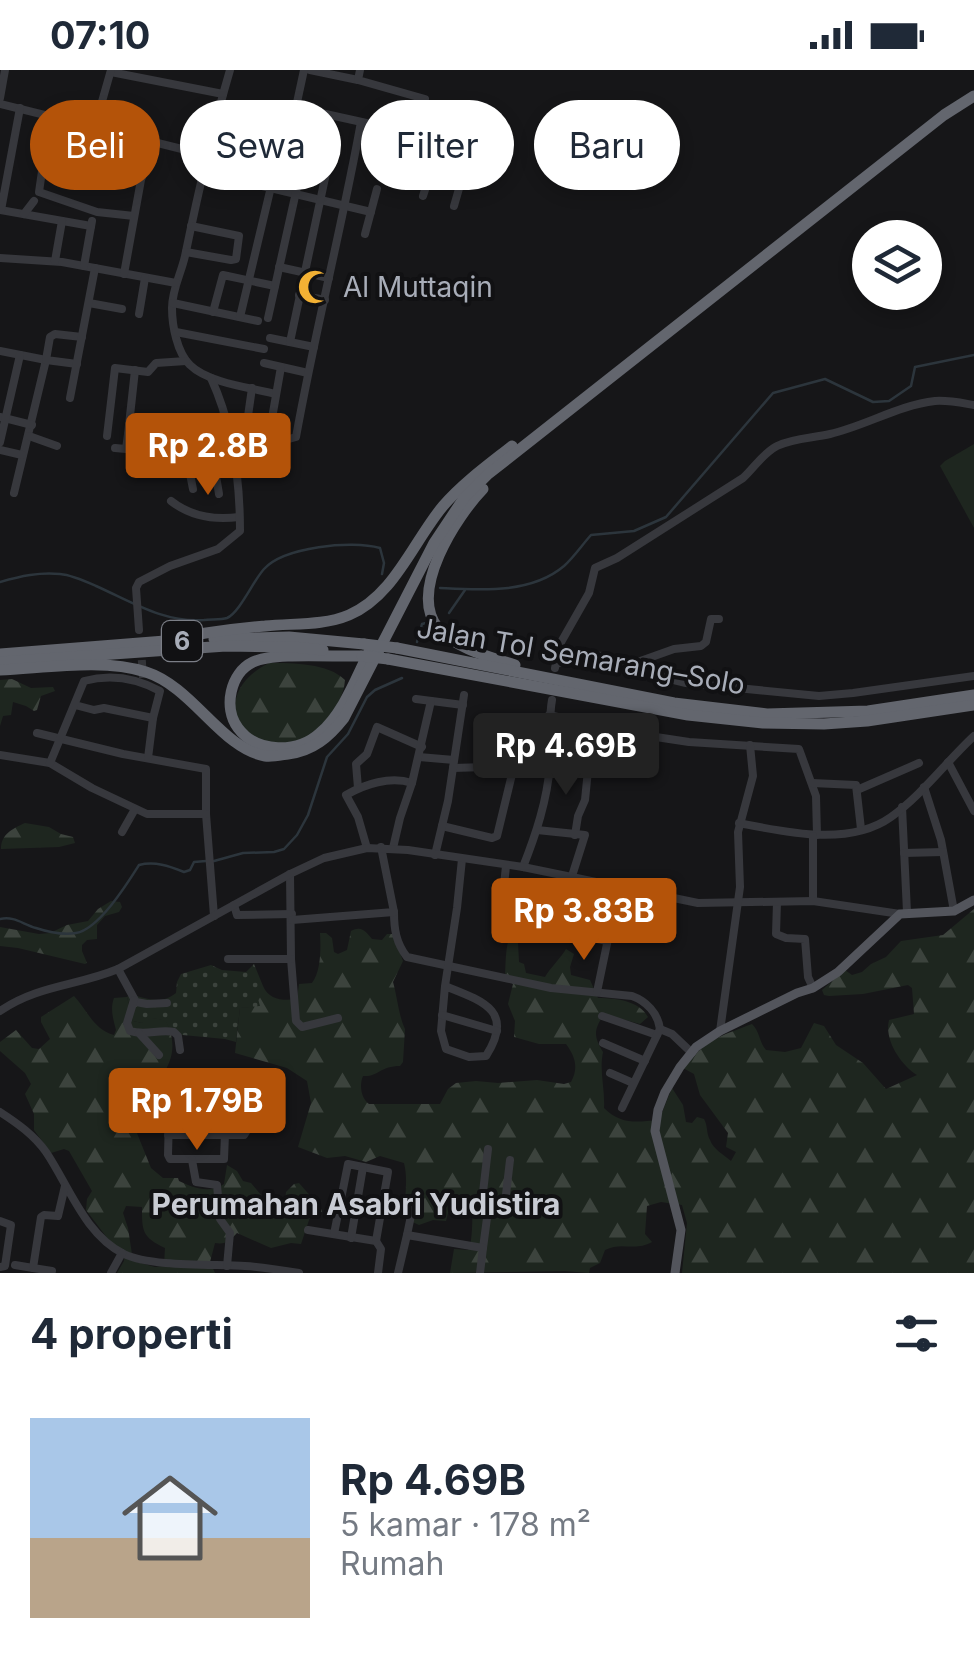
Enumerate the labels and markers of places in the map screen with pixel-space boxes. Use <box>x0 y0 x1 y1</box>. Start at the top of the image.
mosque icon: Al Muttaqin <box>296 268 334 306</box>
place label: Al Muttaqin <box>343 270 493 304</box>
pin: Rp 2.8B <box>116 413 300 498</box>
pin: Rp 4.69B <box>463 713 669 798</box>
pin: Rp 3.83B <box>481 878 687 963</box>
pin: Rp 1.79B <box>94 1068 300 1153</box>

